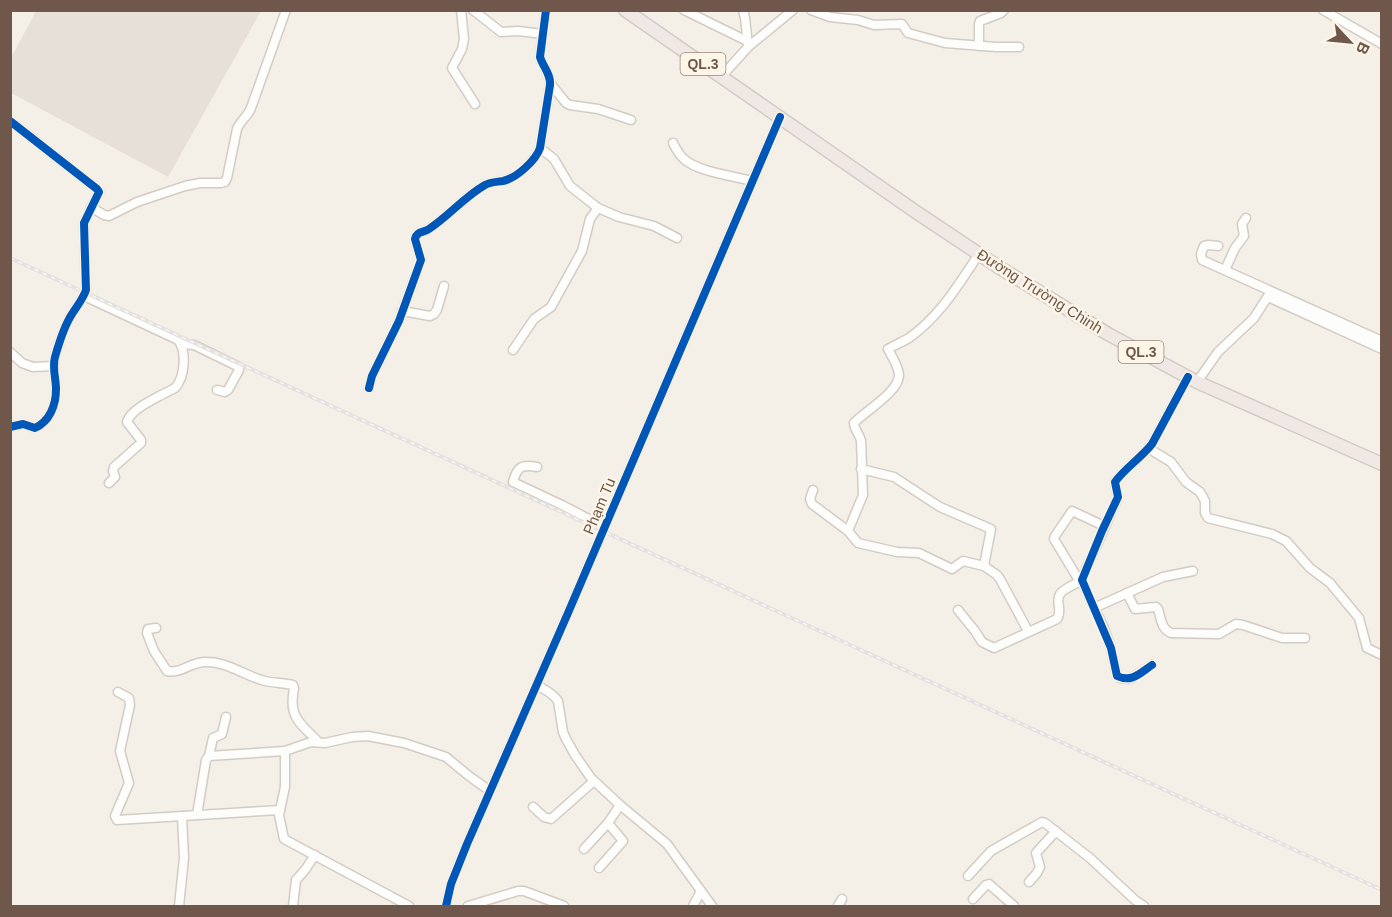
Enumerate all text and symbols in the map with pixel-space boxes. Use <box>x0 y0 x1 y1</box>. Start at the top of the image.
north arrow <box>1320 12 1380 72</box>
text: B <box>1353 39 1373 57</box>
road number: QL.3 <box>680 53 726 75</box>
street label: Đường Trường Chinh <box>974 245 1106 337</box>
road number: QL.3 <box>1118 341 1164 363</box>
street label: Phạm Tu <box>579 475 619 537</box>

